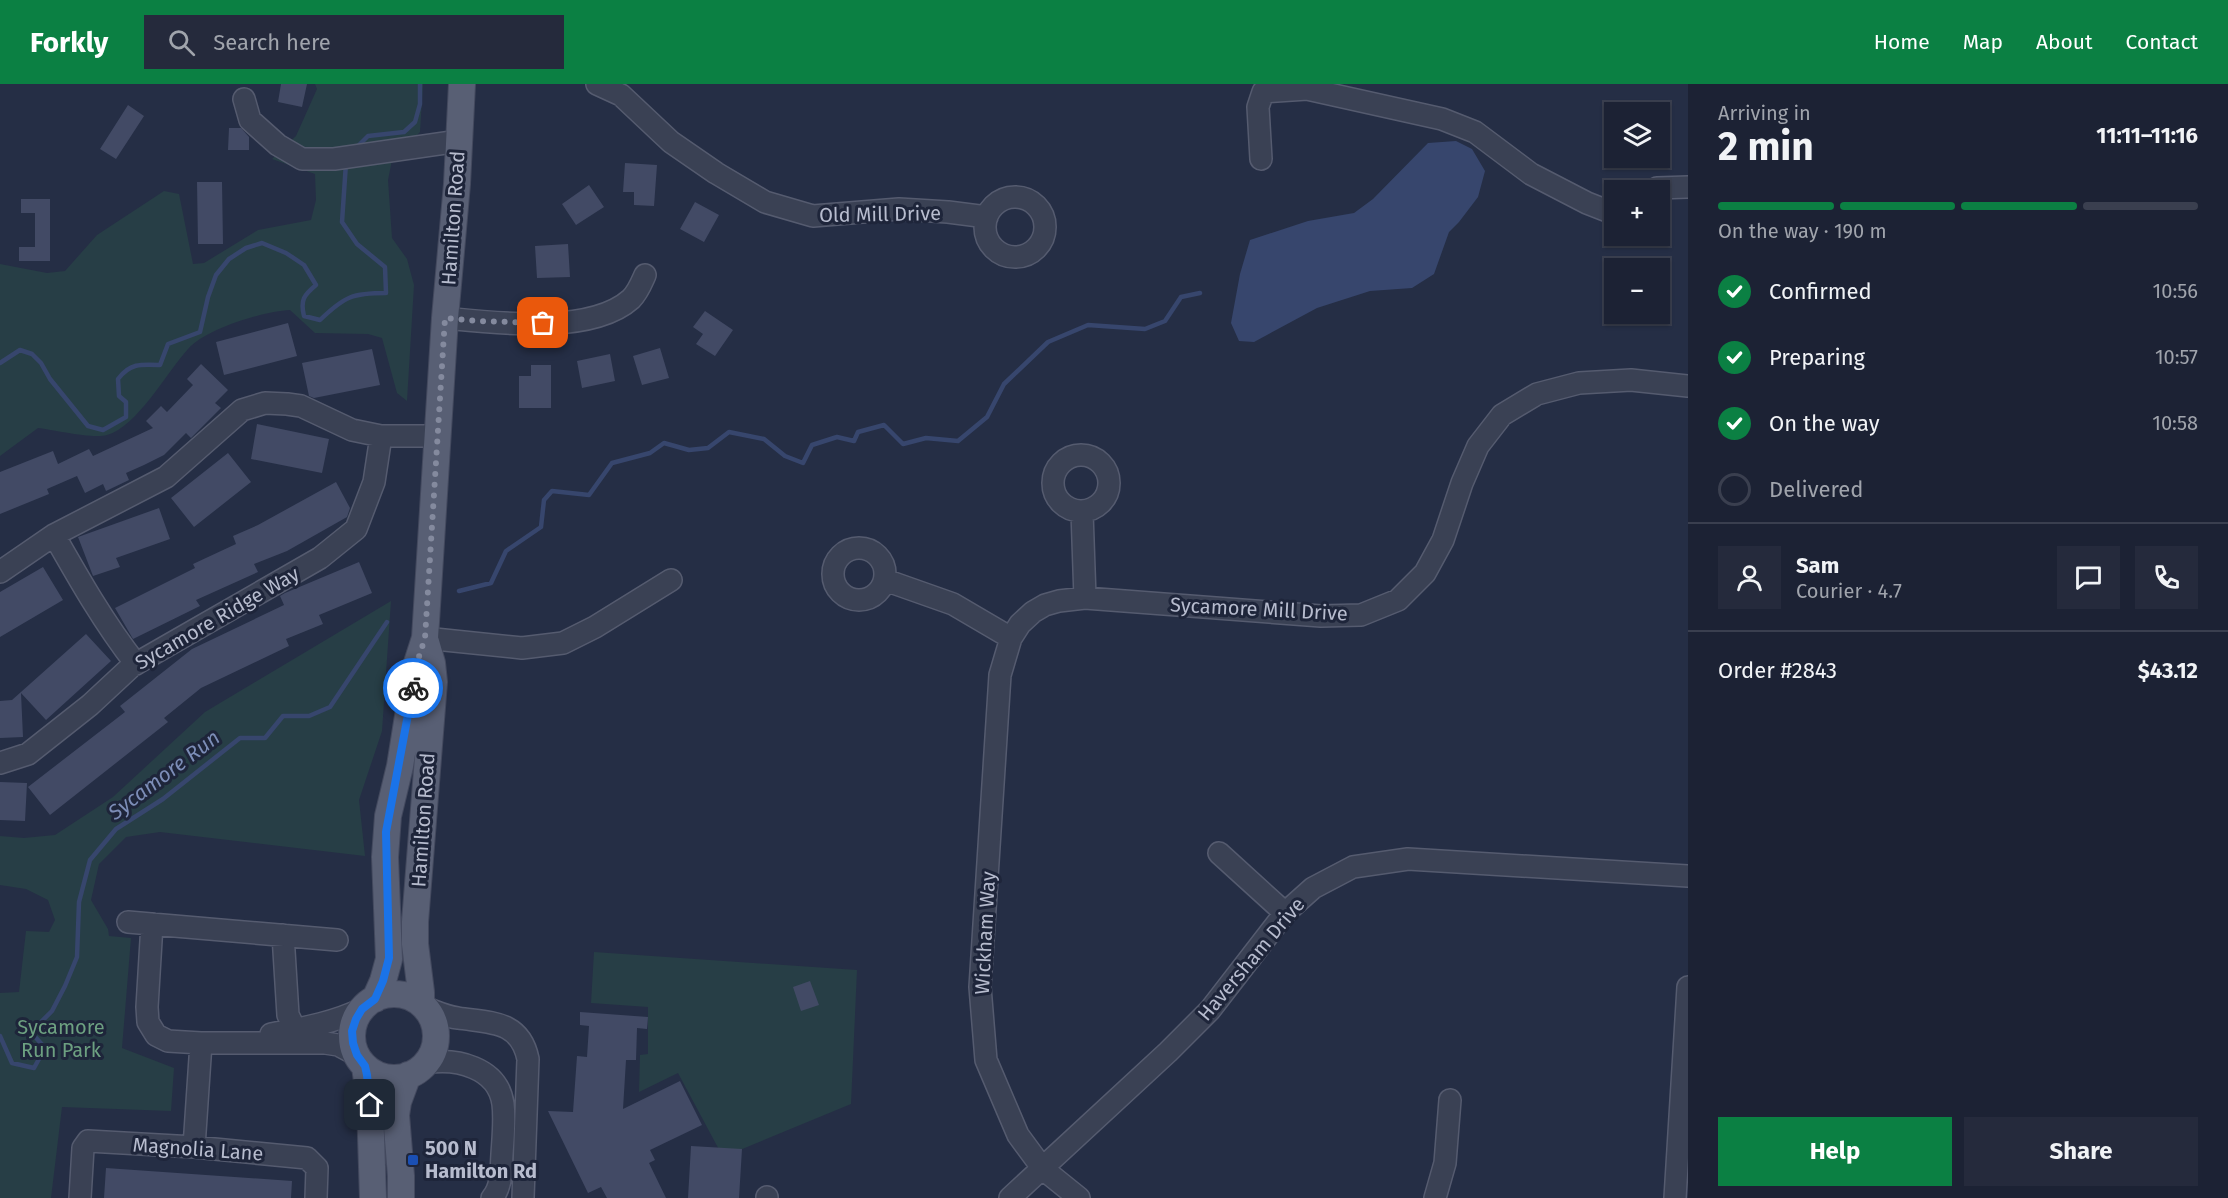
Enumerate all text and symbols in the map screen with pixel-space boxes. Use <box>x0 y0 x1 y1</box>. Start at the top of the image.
search box <box>144 15 564 69</box>
text: Forkly <box>30 26 108 59</box>
icon: search <box>165 26 198 59</box>
text: Search here <box>213 29 331 56</box>
text: Home <box>1874 29 1930 55</box>
text: Map <box>1963 29 2003 55</box>
text: About <box>2036 29 2093 55</box>
text: Contact <box>2126 29 2198 55</box>
text: Arriving in <box>1718 101 1811 125</box>
map controls <box>1604 102 1670 324</box>
button: layers <box>1604 102 1670 168</box>
text: 11:11–11:16 <box>2096 122 2198 149</box>
text: 2 min <box>1718 124 1814 170</box>
street label: Hamilton Road <box>436 150 470 286</box>
button: + <box>1604 180 1670 246</box>
street label: Old Mill Drive <box>819 201 941 227</box>
text: On the way · 190 m <box>1718 219 1887 243</box>
button: − <box>1604 258 1670 324</box>
icon: check <box>1718 275 1751 308</box>
text: Confirmed <box>1769 278 1872 305</box>
text: 10:56 <box>2153 279 2198 303</box>
pin <box>517 297 568 348</box>
icon: bag <box>526 306 559 339</box>
icon: check <box>1718 341 1751 374</box>
text: Preparing <box>1769 344 1865 371</box>
text: 10:57 <box>2155 345 2198 369</box>
icon: check <box>1718 407 1751 440</box>
text: On the way <box>1769 410 1880 437</box>
text: 10:58 <box>2152 411 2198 435</box>
text: Delivered <box>1769 476 1864 503</box>
button: person <box>1718 546 1781 609</box>
button: chat <box>2057 546 2120 609</box>
button: phone <box>2135 546 2198 609</box>
text: Sam <box>1796 552 1839 579</box>
street label: Sycamore Ridge Way <box>131 561 303 675</box>
text: Courier · 4.7 <box>1796 579 1902 603</box>
street label: Sycamore Mill Drive <box>1170 592 1348 626</box>
text: Order #2843 <box>1718 657 1837 684</box>
text: $43.12 <box>2138 657 2198 684</box>
courier <box>383 658 443 718</box>
icon: bike <box>397 672 430 705</box>
water label: Sycamore Run <box>102 725 225 826</box>
street label: Hamilton Road <box>406 752 440 888</box>
street label: Wickham Way <box>970 871 1000 995</box>
street label: Haversham Drive <box>1192 892 1310 1026</box>
park label: Sycamore Run Park <box>17 1015 105 1062</box>
pin <box>344 1079 395 1130</box>
icon: home <box>353 1088 386 1121</box>
button: Help <box>1718 1117 1952 1186</box>
button: Share <box>1964 1117 2198 1186</box>
street label: Magnolia Lane <box>132 1132 264 1166</box>
place label: 500 N Hamilton Rd <box>425 1136 537 1183</box>
marker: 500 N Hamilton Rd <box>406 1153 420 1167</box>

